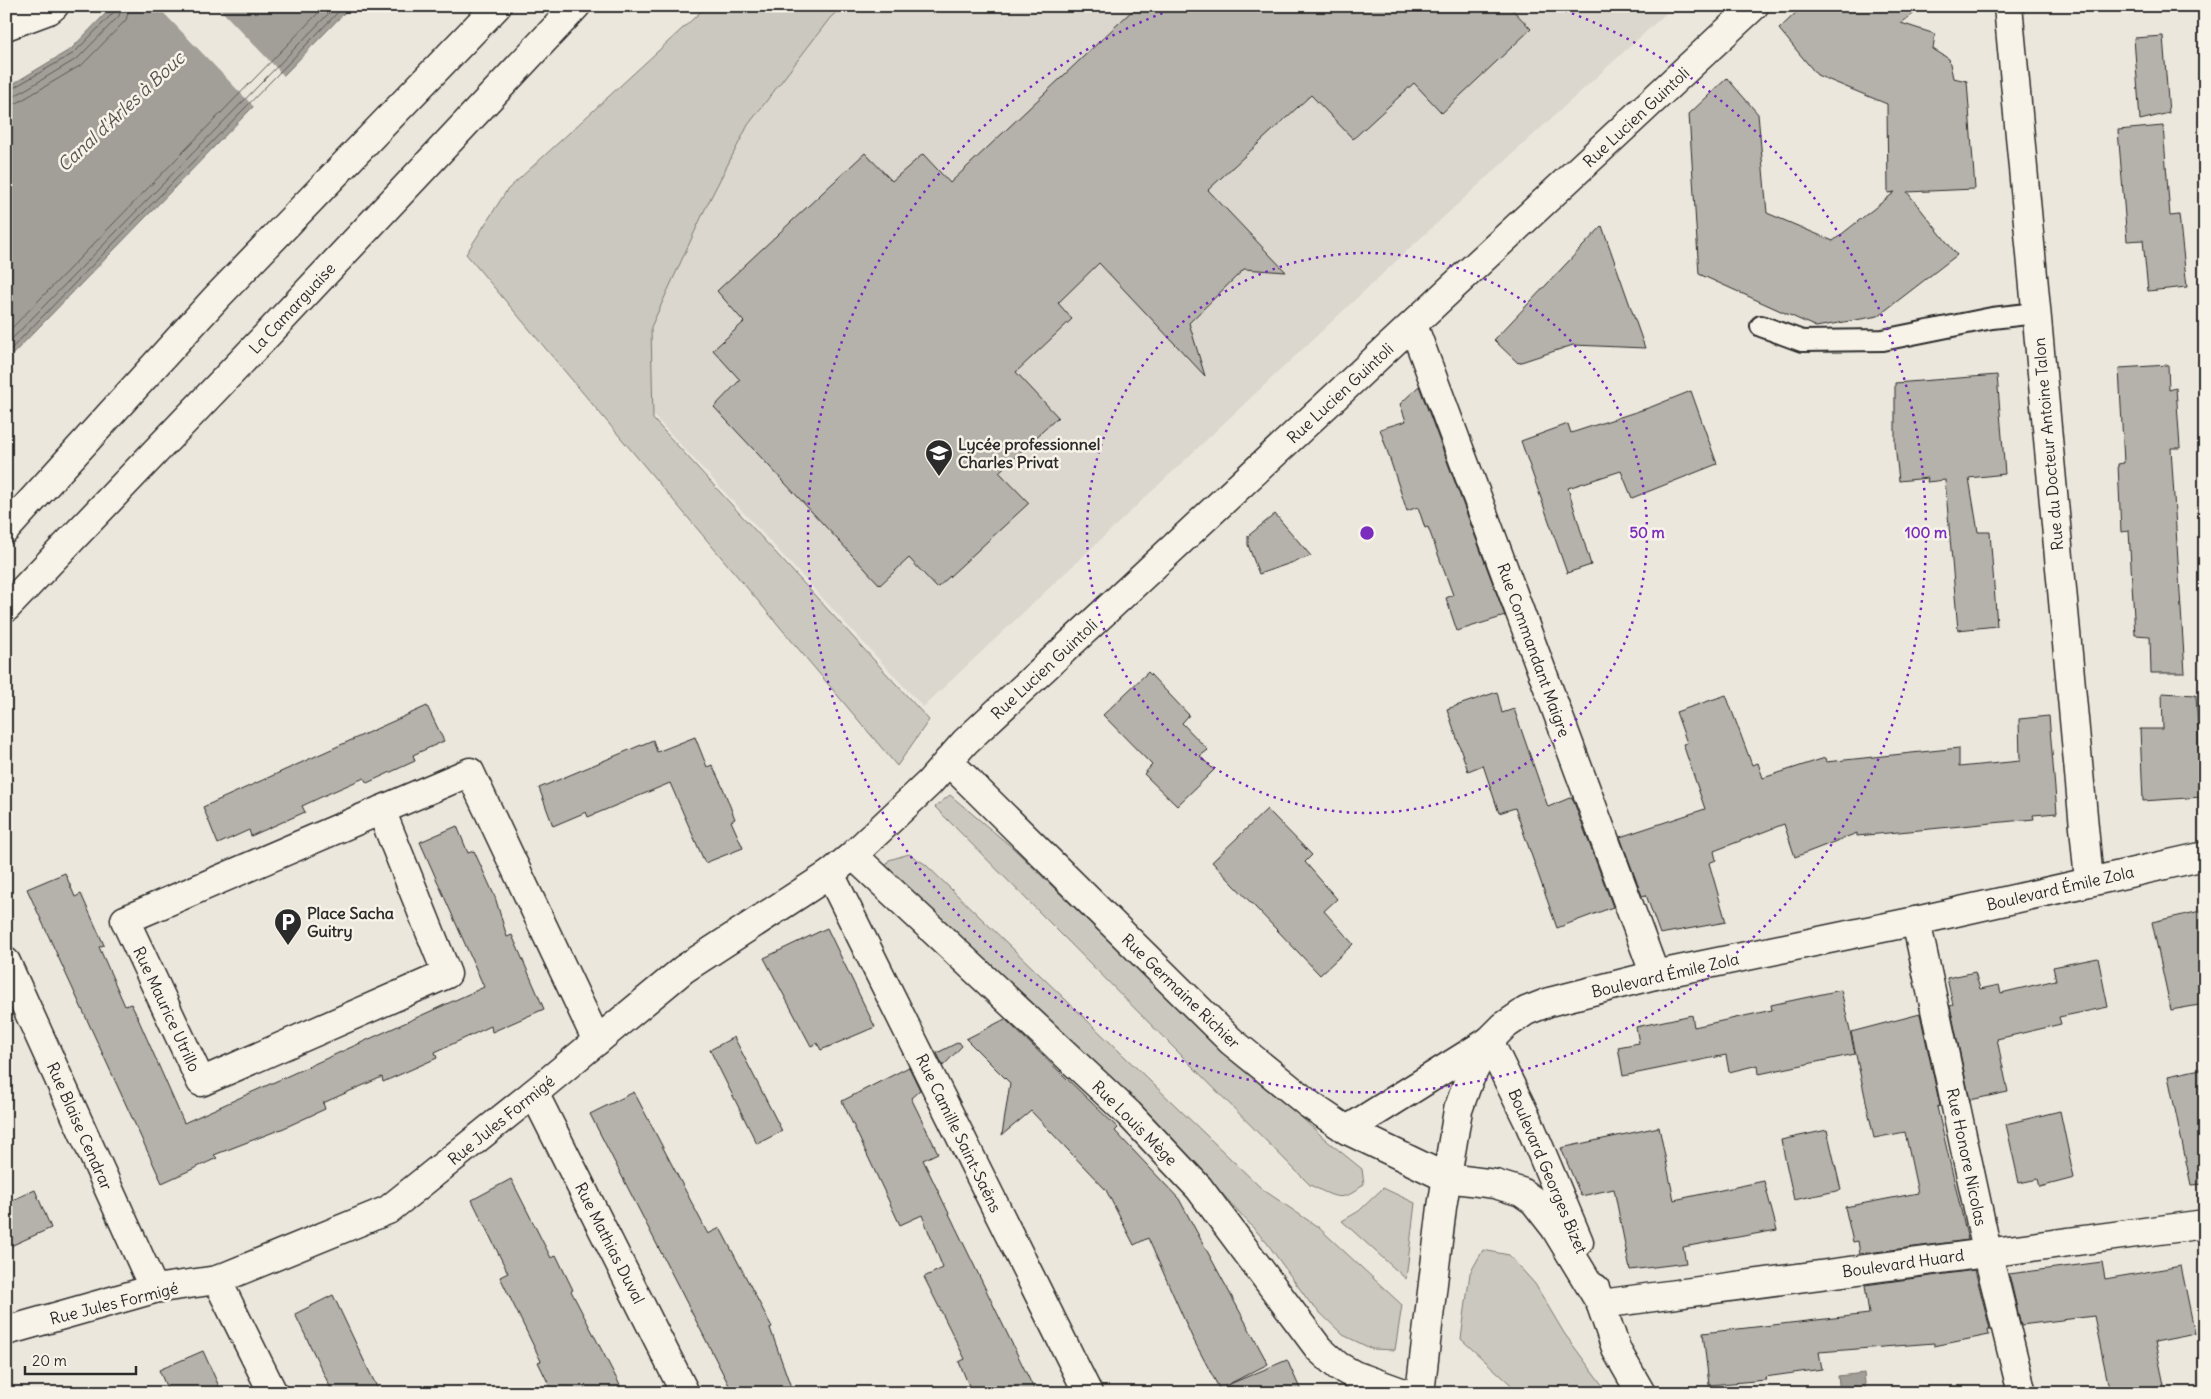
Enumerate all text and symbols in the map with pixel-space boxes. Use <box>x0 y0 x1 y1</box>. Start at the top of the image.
water label: Canal d'Arles à Bouc <box>52 46 190 176</box>
street label: Rue Lucien Guintoli <box>1579 63 1693 171</box>
street label: La Camarguaise <box>245 258 339 358</box>
street label: Rue du Docteur Antoine Talon <box>2029 337 2067 551</box>
street label: Rue Lucien Guintoli <box>1283 339 1397 447</box>
place label: Lycée professionnel Charles Privat <box>958 434 1100 472</box>
school or university icon: Lycée professionnel Charles Privat <box>924 438 954 477</box>
text: 50 m <box>1629 523 1665 542</box>
text: 100 m <box>1905 523 1947 542</box>
centre of rings <box>1358 524 1376 542</box>
street label: Rue Commandant Maigre <box>1493 560 1575 740</box>
street label: Rue Lucien Guintoli <box>987 615 1101 723</box>
street label: Boulevard Émile Zola <box>1984 861 2136 915</box>
place label: Place Sacha Guitry <box>307 903 394 942</box>
parking icon: Place Sacha Guitry <box>273 907 303 946</box>
street label: Rue Germaine Richier <box>1118 929 1245 1053</box>
street label: Rue Maurice Utrillo <box>129 943 205 1075</box>
street label: Boulevard Émile Zola <box>1589 948 1741 1002</box>
street label: Rue Camille Saint-Saëns <box>912 1050 1006 1216</box>
street label: Rue Blaise Cendrar <box>43 1059 117 1193</box>
street label: Rue Jules Formigé <box>444 1071 558 1169</box>
street label: Rue Louis Mège <box>1088 1076 1182 1170</box>
street label: Boulevard Georges Bizet <box>1504 1086 1592 1257</box>
street label: Rue Honore Nicolas <box>1943 1086 1991 1228</box>
street label: Rue Mathias Duval <box>571 1179 649 1307</box>
street label: Boulevard Huard <box>1841 1245 1965 1281</box>
street label: Rue Jules Formigé <box>48 1277 180 1329</box>
scale bar <box>25 1344 136 1376</box>
text: 20 m <box>32 1351 67 1370</box>

